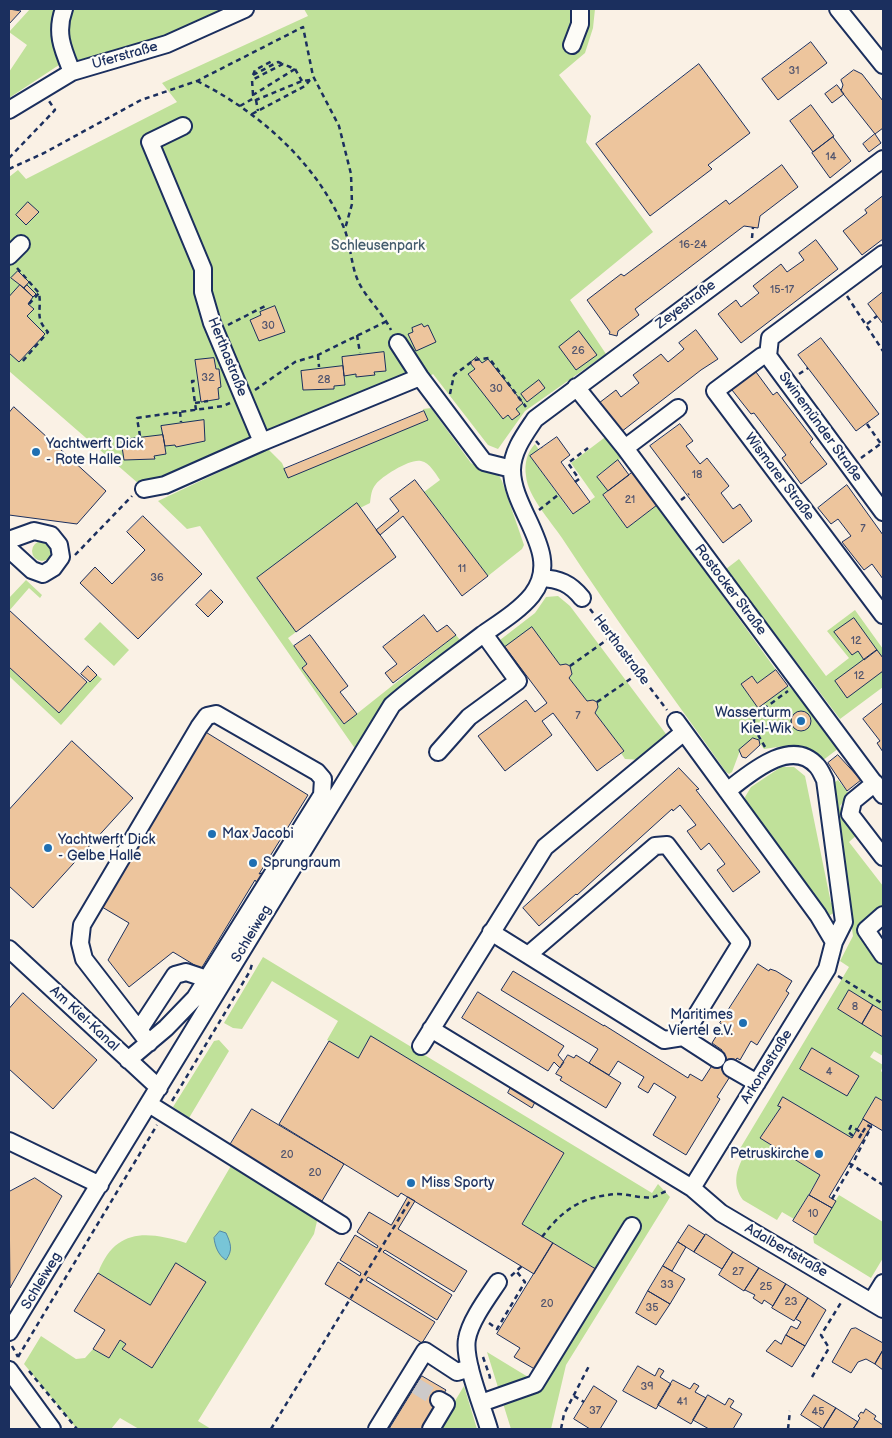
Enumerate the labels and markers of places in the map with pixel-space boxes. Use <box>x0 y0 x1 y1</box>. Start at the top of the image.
place label: Yachtwerft Dick - Rote Halle <box>46 436 143 468</box>
marker: Yachtwerft Dick - Rote Halle <box>30 446 42 458</box>
place label: Wasserturm Kiel-Wik <box>715 705 791 738</box>
marker: Wasserturm Kiel-Wik <box>795 715 807 727</box>
place label: Max Jacobi <box>222 826 294 842</box>
marker: Max Jacobi <box>206 828 218 840</box>
place label: Yachtwerft Dick - Gelbe Halle <box>58 832 155 864</box>
marker: Yachtwerft Dick - Gelbe Halle <box>42 842 54 854</box>
place label: Sprungraum <box>263 855 340 871</box>
marker: Sprungraum <box>247 857 259 869</box>
place label: Maritimes Viertel e.V. <box>668 1007 733 1040</box>
marker: Maritimes Viertel e.V. <box>737 1017 749 1029</box>
place label: Petruskirche <box>730 1146 809 1162</box>
marker: Petruskirche <box>813 1148 825 1160</box>
place label: Miss Sporty <box>421 1175 494 1191</box>
marker: Miss Sporty <box>405 1177 417 1189</box>

